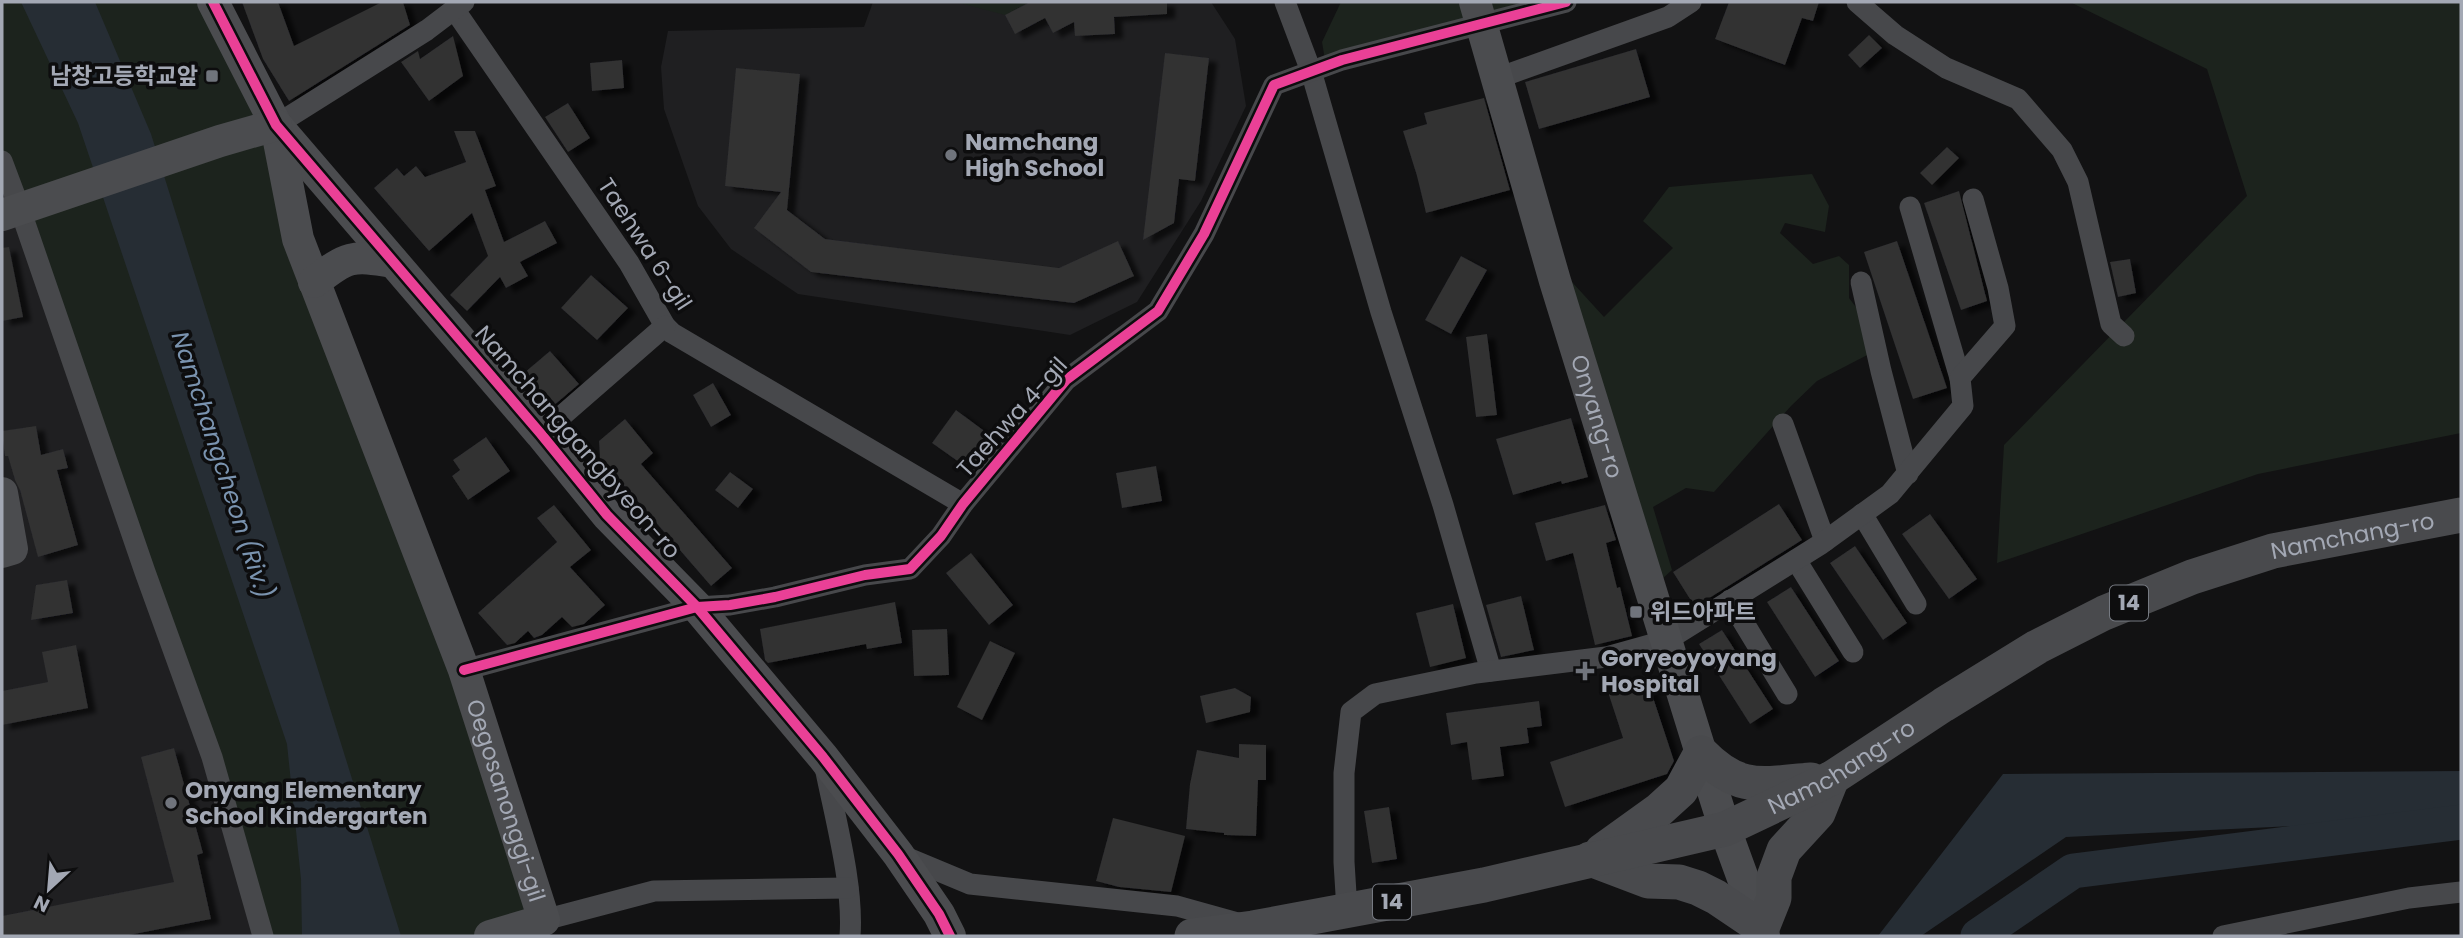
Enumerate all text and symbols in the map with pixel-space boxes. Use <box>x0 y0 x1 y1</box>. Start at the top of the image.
place label: 남창고등학교앞 <box>50 60 198 92</box>
marker: 남창고등학교앞 <box>204 68 220 84</box>
place label: Namchang High School <box>965 126 1104 184</box>
marker: Namchang High School <box>943 147 959 163</box>
street label: Taehwa 6-gil <box>590 172 700 316</box>
street label: Namchanggangbyeon-ro <box>468 319 688 565</box>
water label: Namchangcheon (Riv.) <box>164 327 281 603</box>
street label: Taehwa 4-gil <box>949 350 1075 484</box>
street label: Onyang-ro <box>1563 351 1631 482</box>
street label: Namchang-ro <box>2268 504 2437 567</box>
road number: 14 <box>2110 586 2148 620</box>
place label: 위드아파트 <box>1650 596 1756 628</box>
marker: 위드아파트 <box>1628 604 1644 620</box>
place label: Goryeoyoyang Hospital <box>1601 642 1777 700</box>
marker: Goryeoyoyang Hospital <box>1575 661 1595 681</box>
street label: Oegosanonggi-gil <box>458 695 553 906</box>
street label: Namchang-ro <box>1762 712 1921 822</box>
place label: Onyang Elementary School Kindergarten <box>185 774 428 832</box>
marker: Onyang Elementary School Kindergarten <box>163 795 179 811</box>
north arrow <box>14 854 84 924</box>
road number: 14 <box>1373 884 1411 920</box>
text: N <box>29 889 54 919</box>

